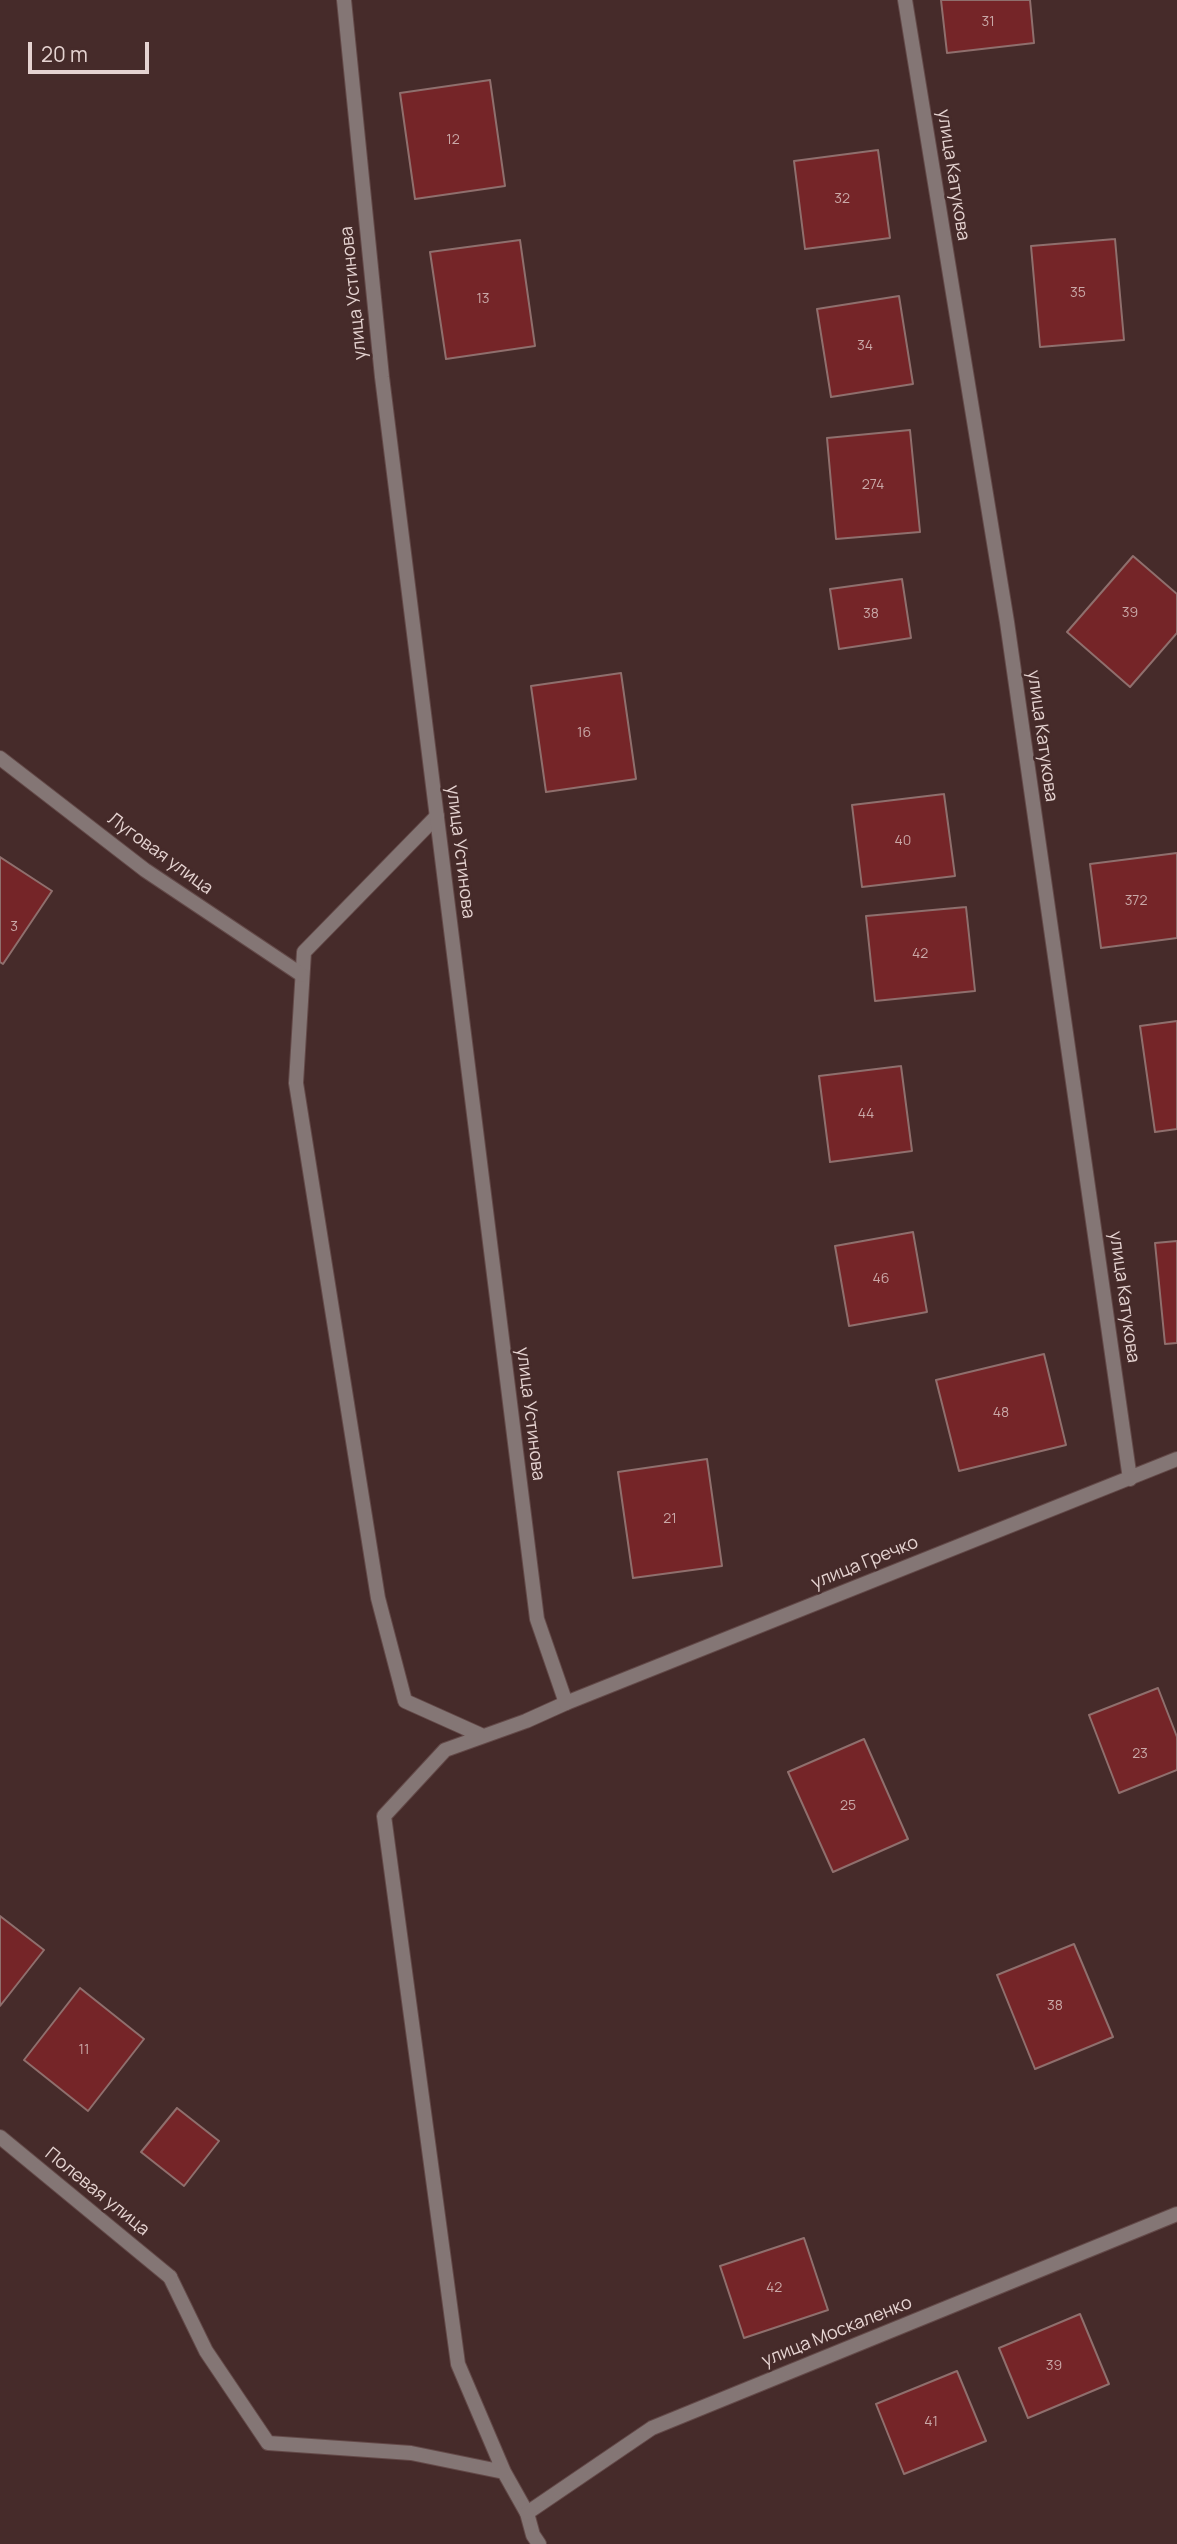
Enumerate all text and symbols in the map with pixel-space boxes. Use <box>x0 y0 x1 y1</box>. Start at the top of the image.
house number: 31 <box>981 14 995 30</box>
scale bar <box>32 28 152 72</box>
text: 20 m <box>41 40 88 68</box>
street label: улица Катукова <box>932 108 974 242</box>
house number: 12 <box>446 132 460 148</box>
house number: 32 <box>834 191 850 207</box>
street label: улица Устинова <box>336 225 372 361</box>
house number: 35 <box>1070 285 1086 301</box>
house number: 13 <box>476 291 490 307</box>
house number: 34 <box>857 338 873 354</box>
house number: 274 <box>862 477 884 493</box>
house number: 39 <box>1122 605 1138 621</box>
house number: 38 <box>863 606 879 622</box>
street label: улица Катукова <box>1022 669 1062 803</box>
house number: 16 <box>577 725 591 741</box>
street label: улица Устинова <box>441 784 479 920</box>
street label: Луговая улица <box>103 809 217 899</box>
house number: 40 <box>895 833 911 849</box>
house number: 372 <box>1125 893 1147 909</box>
house number: 3 <box>10 919 18 935</box>
house number: 42 <box>912 946 928 962</box>
house number: 44 <box>858 1106 874 1122</box>
street label: улица Катукова <box>1104 1230 1144 1364</box>
house number: 46 <box>873 1271 889 1287</box>
street label: улица Устинова <box>511 1346 549 1482</box>
house number: 48 <box>993 1405 1009 1421</box>
house number: 21 <box>663 1511 677 1527</box>
street label: улица Гречко <box>808 1532 922 1594</box>
house number: 23 <box>1132 1746 1148 1762</box>
house number: 25 <box>840 1798 856 1814</box>
house number: 38 <box>1047 1998 1063 2014</box>
house number: 11 <box>79 2042 89 2058</box>
street label: Полевая улица <box>40 2143 154 2241</box>
house number: 42 <box>766 2280 782 2296</box>
street label: улица Москаленко <box>759 2292 915 2372</box>
house number: 39 <box>1046 2358 1062 2374</box>
house number: 41 <box>924 2414 938 2430</box>

